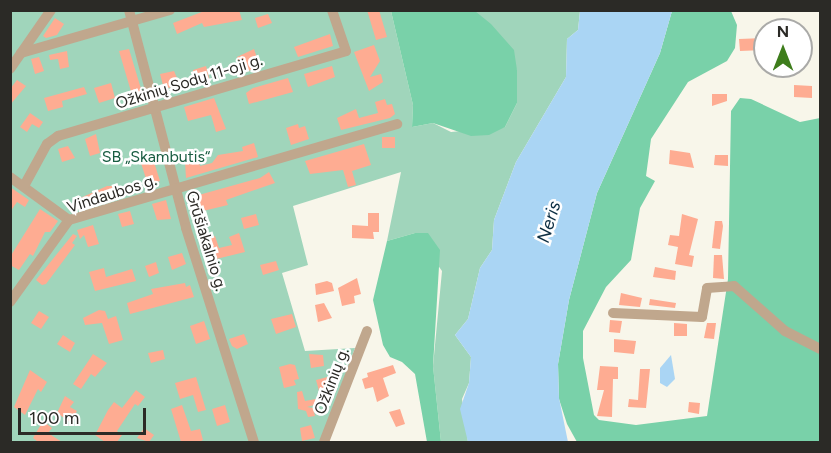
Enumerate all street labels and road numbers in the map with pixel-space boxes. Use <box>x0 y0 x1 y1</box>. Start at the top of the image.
street label: Ožkinių Sodų 11-oji g. <box>113 51 265 113</box>
street label: Vindaubos g. <box>65 171 159 217</box>
street label: Grūšiakalnio g. <box>182 189 230 293</box>
street label: Ožkinių g. <box>310 345 354 417</box>

